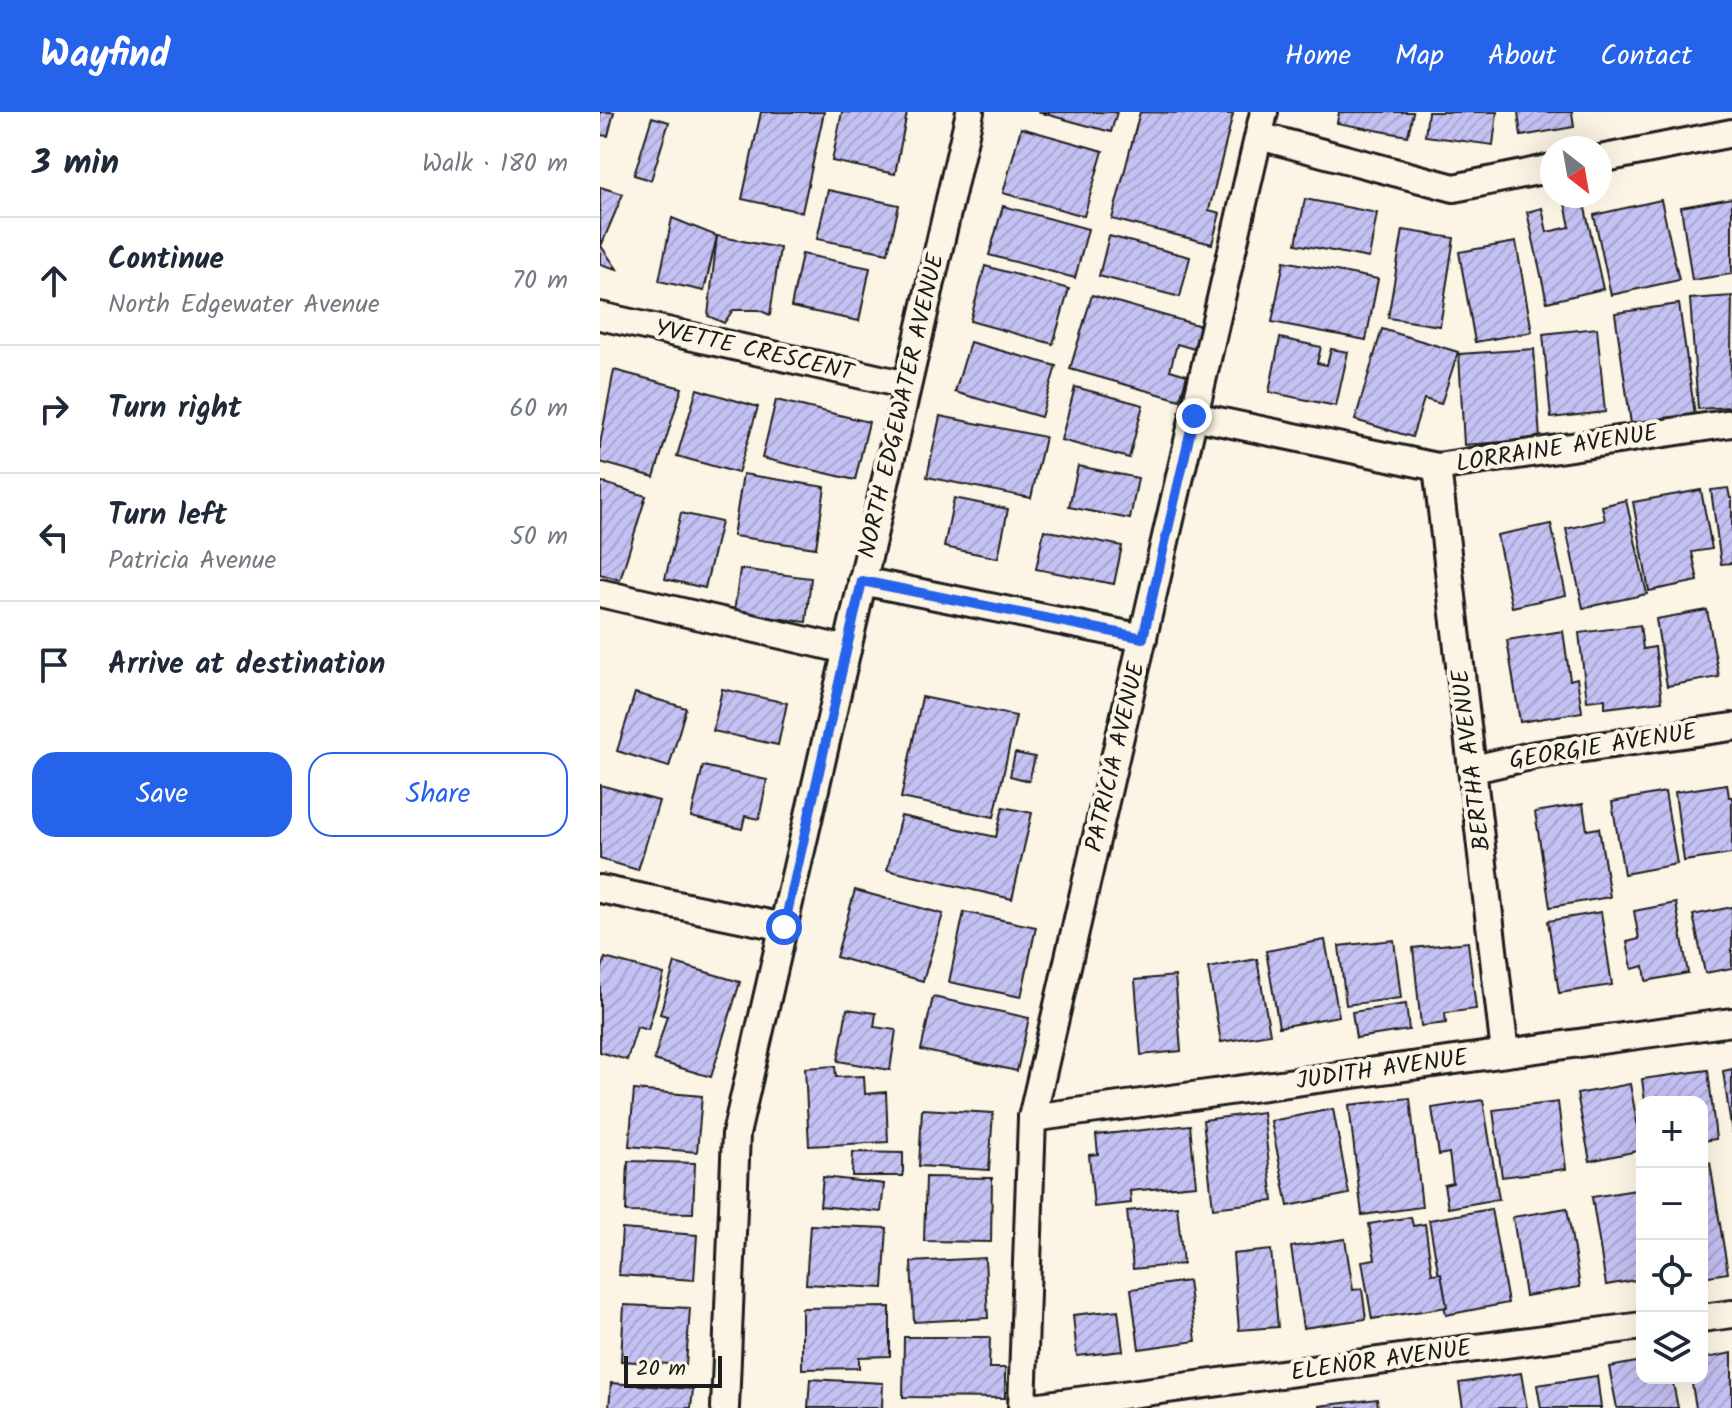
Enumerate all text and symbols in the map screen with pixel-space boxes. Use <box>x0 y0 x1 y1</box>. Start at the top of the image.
text: Wayfind <box>40 26 170 86</box>
text: Home <box>1285 34 1351 79</box>
text: Map <box>1395 34 1444 79</box>
text: About <box>1488 34 1556 79</box>
text: Contact <box>1600 34 1692 79</box>
north arrow <box>1540 136 1612 208</box>
text: 3 min <box>32 137 119 191</box>
text: Walk · 180 m <box>422 143 568 185</box>
text: Continue <box>108 236 224 284</box>
street label: NORTH EDGEWATER AVENUE <box>848 249 956 562</box>
icon: ahead <box>32 259 76 303</box>
text: 70 m <box>512 260 568 302</box>
text: North Edgewater Avenue <box>108 284 380 326</box>
street label: YVETTE CRESCENT <box>651 309 859 393</box>
text: Turn right <box>108 385 241 433</box>
icon: right <box>32 387 76 431</box>
text: 60 m <box>509 388 568 430</box>
route end <box>1176 398 1212 434</box>
street label: LORRAINE AVENUE <box>1453 414 1662 484</box>
text: Turn left <box>108 492 227 540</box>
icon: left <box>32 515 76 559</box>
text: 50 m <box>510 516 568 558</box>
text: Patricia Avenue <box>108 540 276 582</box>
text: Arrive at destination <box>108 641 385 689</box>
icon: arrive <box>32 643 76 687</box>
street label: PATRICIA AVENUE <box>1075 657 1157 856</box>
street label: BERTHA AVENUE <box>1441 666 1502 853</box>
street label: GEORGIE AVENUE <box>1506 713 1700 781</box>
button: Save <box>32 752 292 837</box>
button: Share <box>308 752 568 837</box>
route start <box>766 909 802 945</box>
street label: JUDITH AVENUE <box>1294 1039 1471 1101</box>
map controls <box>1636 1096 1708 1384</box>
button: + <box>1636 1096 1708 1168</box>
button: − <box>1636 1168 1708 1240</box>
button: locate <box>1636 1240 1708 1312</box>
button: layers <box>1636 1312 1708 1384</box>
street label: ELENOR AVENUE <box>1288 1329 1475 1393</box>
scale bar <box>624 1352 722 1388</box>
text: 20 m <box>636 1352 686 1387</box>

